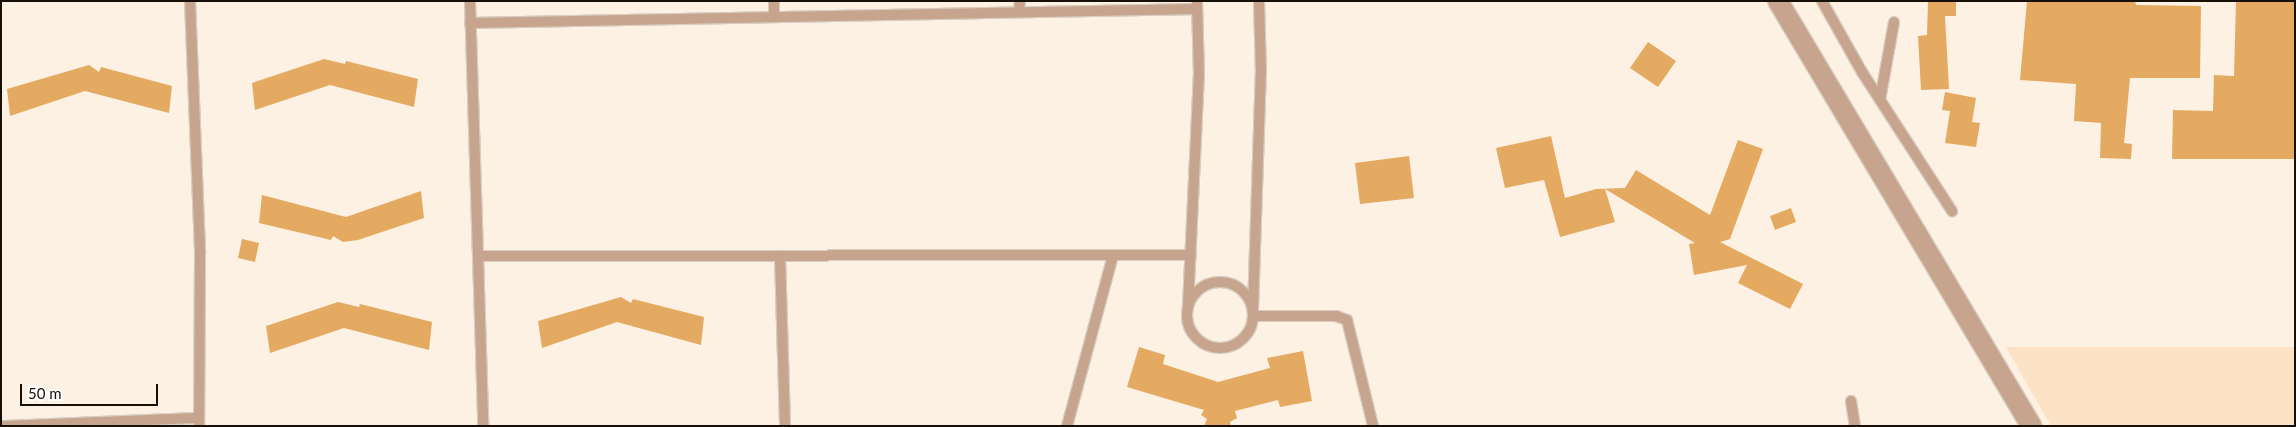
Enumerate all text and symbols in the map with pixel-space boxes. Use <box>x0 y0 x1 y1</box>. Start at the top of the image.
scale bar <box>22 374 160 406</box>
text: 50 m <box>28 384 62 402</box>

